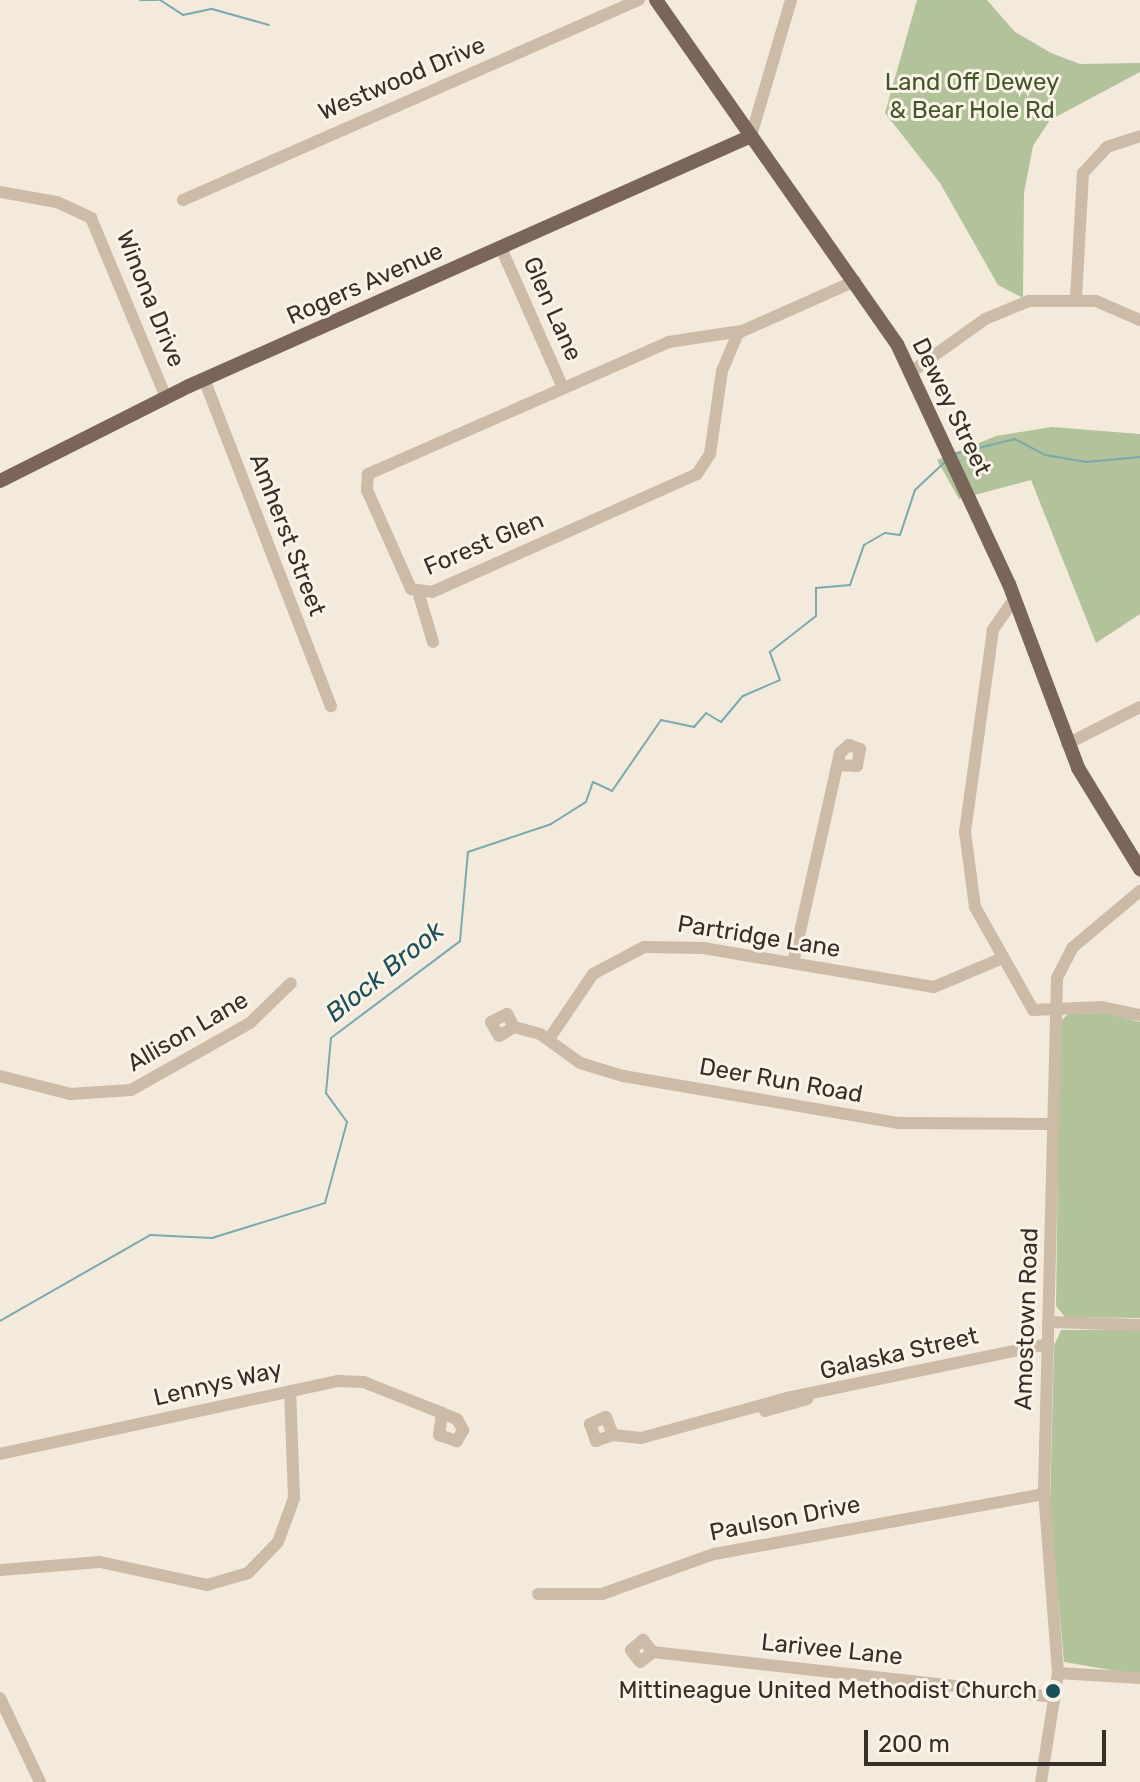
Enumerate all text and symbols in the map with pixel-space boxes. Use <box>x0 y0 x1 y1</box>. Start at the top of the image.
street label: Westwood Drive <box>314 31 490 127</box>
park label: Land Off Dewey & Bear Hole Rd <box>885 69 1059 125</box>
street label: Winona Drive <box>110 226 190 372</box>
street label: Rogers Avenue <box>282 237 448 331</box>
street label: Glen Lane <box>516 253 588 365</box>
street label: Dewey Street <box>905 333 997 481</box>
street label: Amherst Street <box>243 450 331 620</box>
street label: Forest Glen <box>420 506 548 582</box>
street label: Partridge Lane <box>675 910 843 964</box>
water label: Block Brook <box>320 915 450 1029</box>
street label: Allison Lane <box>122 986 254 1078</box>
street label: Deer Run Road <box>697 1052 865 1110</box>
street label: Amostown Road <box>1009 1227 1045 1411</box>
street label: Galaska Street <box>817 1322 981 1386</box>
street label: Lennys Way <box>151 1355 285 1413</box>
street label: Paulson Drive <box>707 1490 863 1548</box>
street label: Larivee Lane <box>760 1628 904 1672</box>
place label: Mittineague United Methodist Church <box>619 1677 1037 1705</box>
marker: Mittineague United Methodist Church <box>1044 1682 1062 1700</box>
scale bar <box>868 1714 1110 1764</box>
text: 200 m <box>878 1730 950 1758</box>

